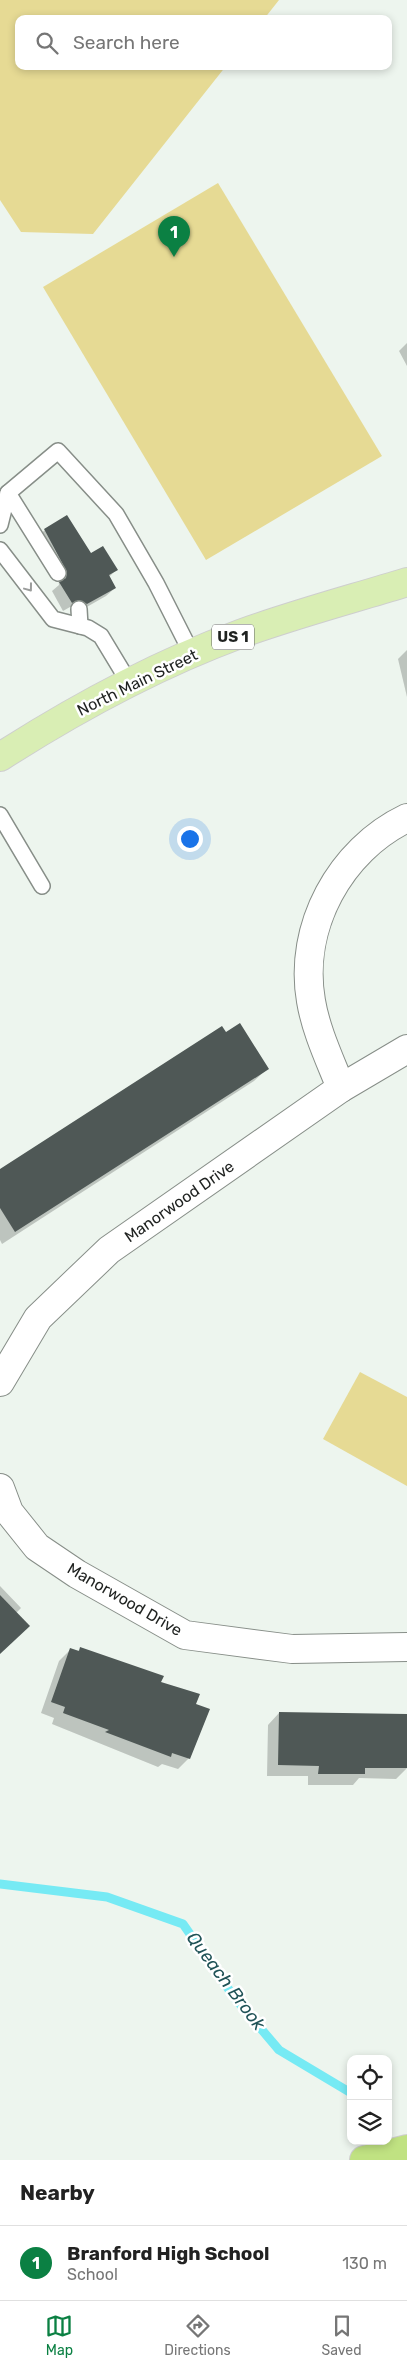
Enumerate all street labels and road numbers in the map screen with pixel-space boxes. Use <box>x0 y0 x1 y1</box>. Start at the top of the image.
road number: US 1 <box>212 624 254 650</box>
street label: North Main Street <box>74 645 201 720</box>
street label: Manorwood Drive <box>121 1156 238 1246</box>
street label: Manorwood Drive <box>64 1559 186 1640</box>

